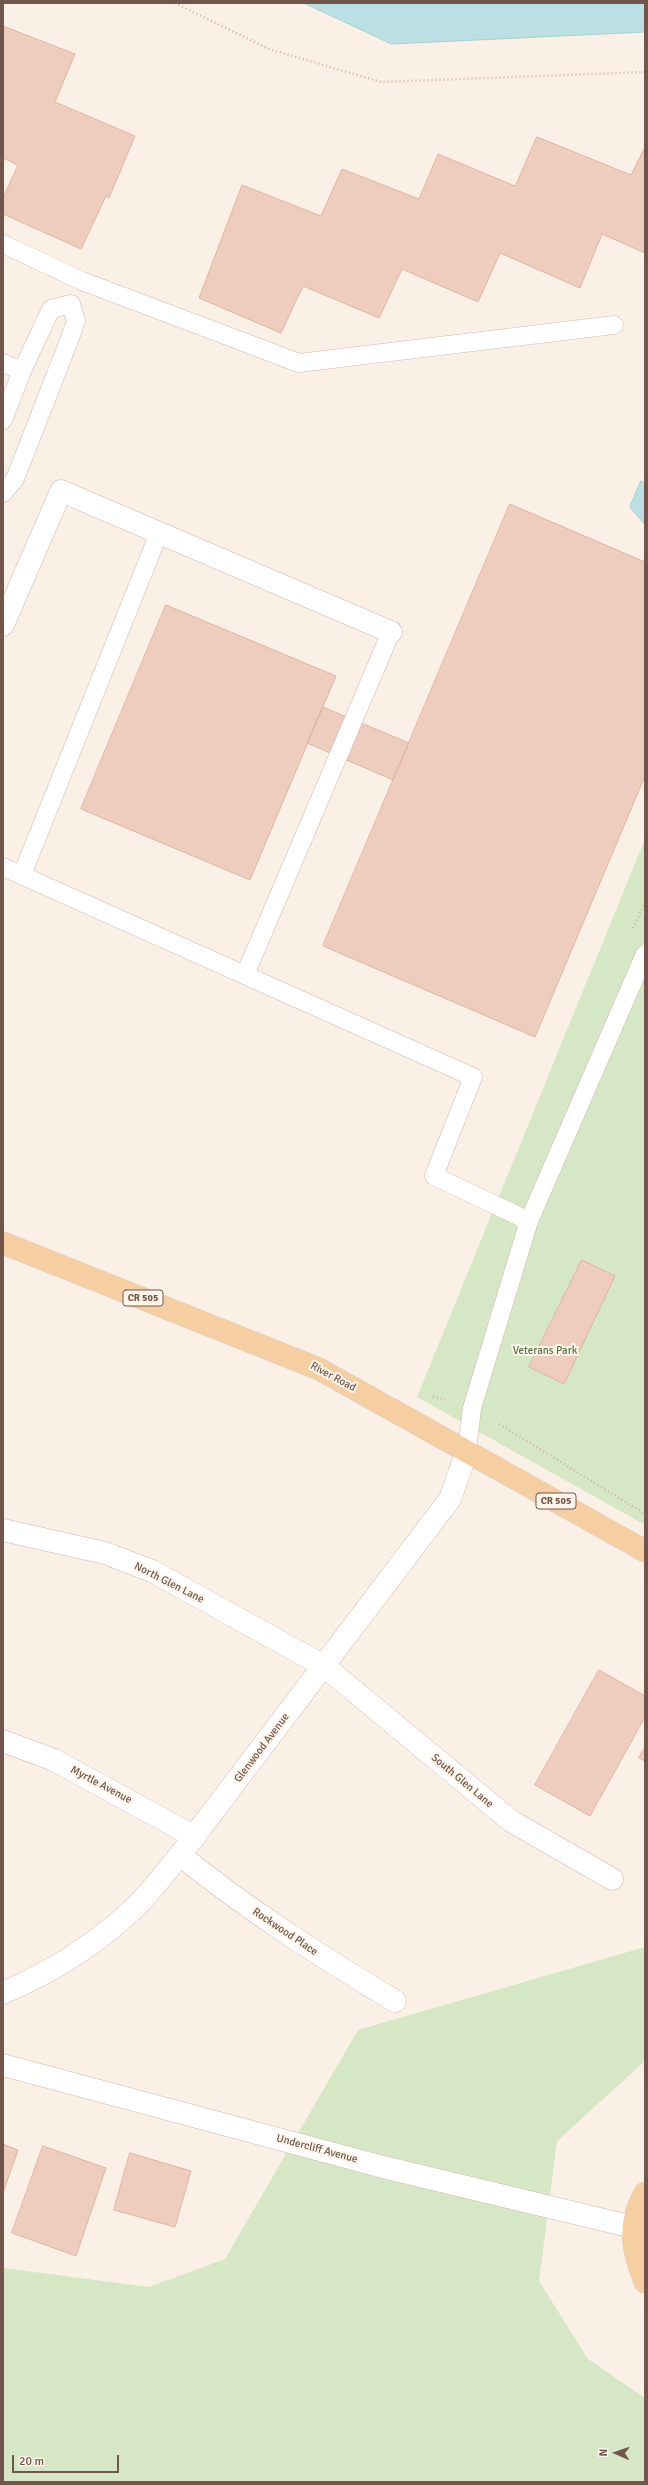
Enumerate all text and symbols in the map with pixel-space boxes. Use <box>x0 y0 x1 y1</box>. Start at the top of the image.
road number: CR 505 <box>123 1290 163 1306</box>
park label: Veterans Park <box>513 1344 577 1358</box>
street label: River Road <box>308 1359 358 1395</box>
road number: CR 505 <box>536 1493 576 1509</box>
street label: North Glen Lane <box>132 1560 206 1606</box>
street label: Glenwood Avenue <box>232 1711 292 1785</box>
street label: South Glen Lane <box>428 1751 496 1811</box>
street label: Myrtle Avenue <box>68 1763 134 1807</box>
street label: Rockwood Place <box>250 1905 320 1959</box>
street label: Undercliff Avenue <box>275 2132 359 2166</box>
north arrow <box>596 2433 636 2473</box>
scale bar <box>14 2447 121 2473</box>
text: N <box>597 2449 610 2457</box>
text: 20 m <box>19 2454 44 2469</box>

